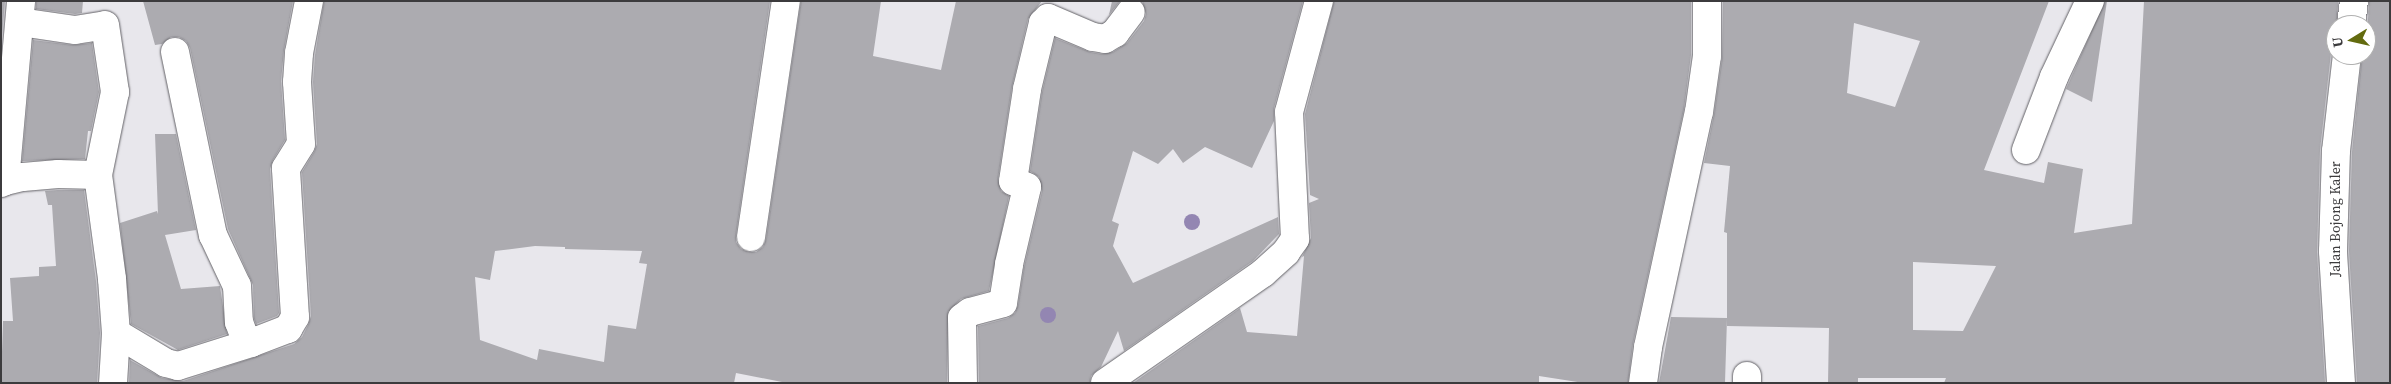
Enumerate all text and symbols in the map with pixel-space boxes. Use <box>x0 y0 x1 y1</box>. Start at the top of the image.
north arrow <box>2326 15 2376 65</box>
text: U <box>2326 36 2348 49</box>
street label: Jalan Bojong Kaler <box>2327 161 2343 277</box>

